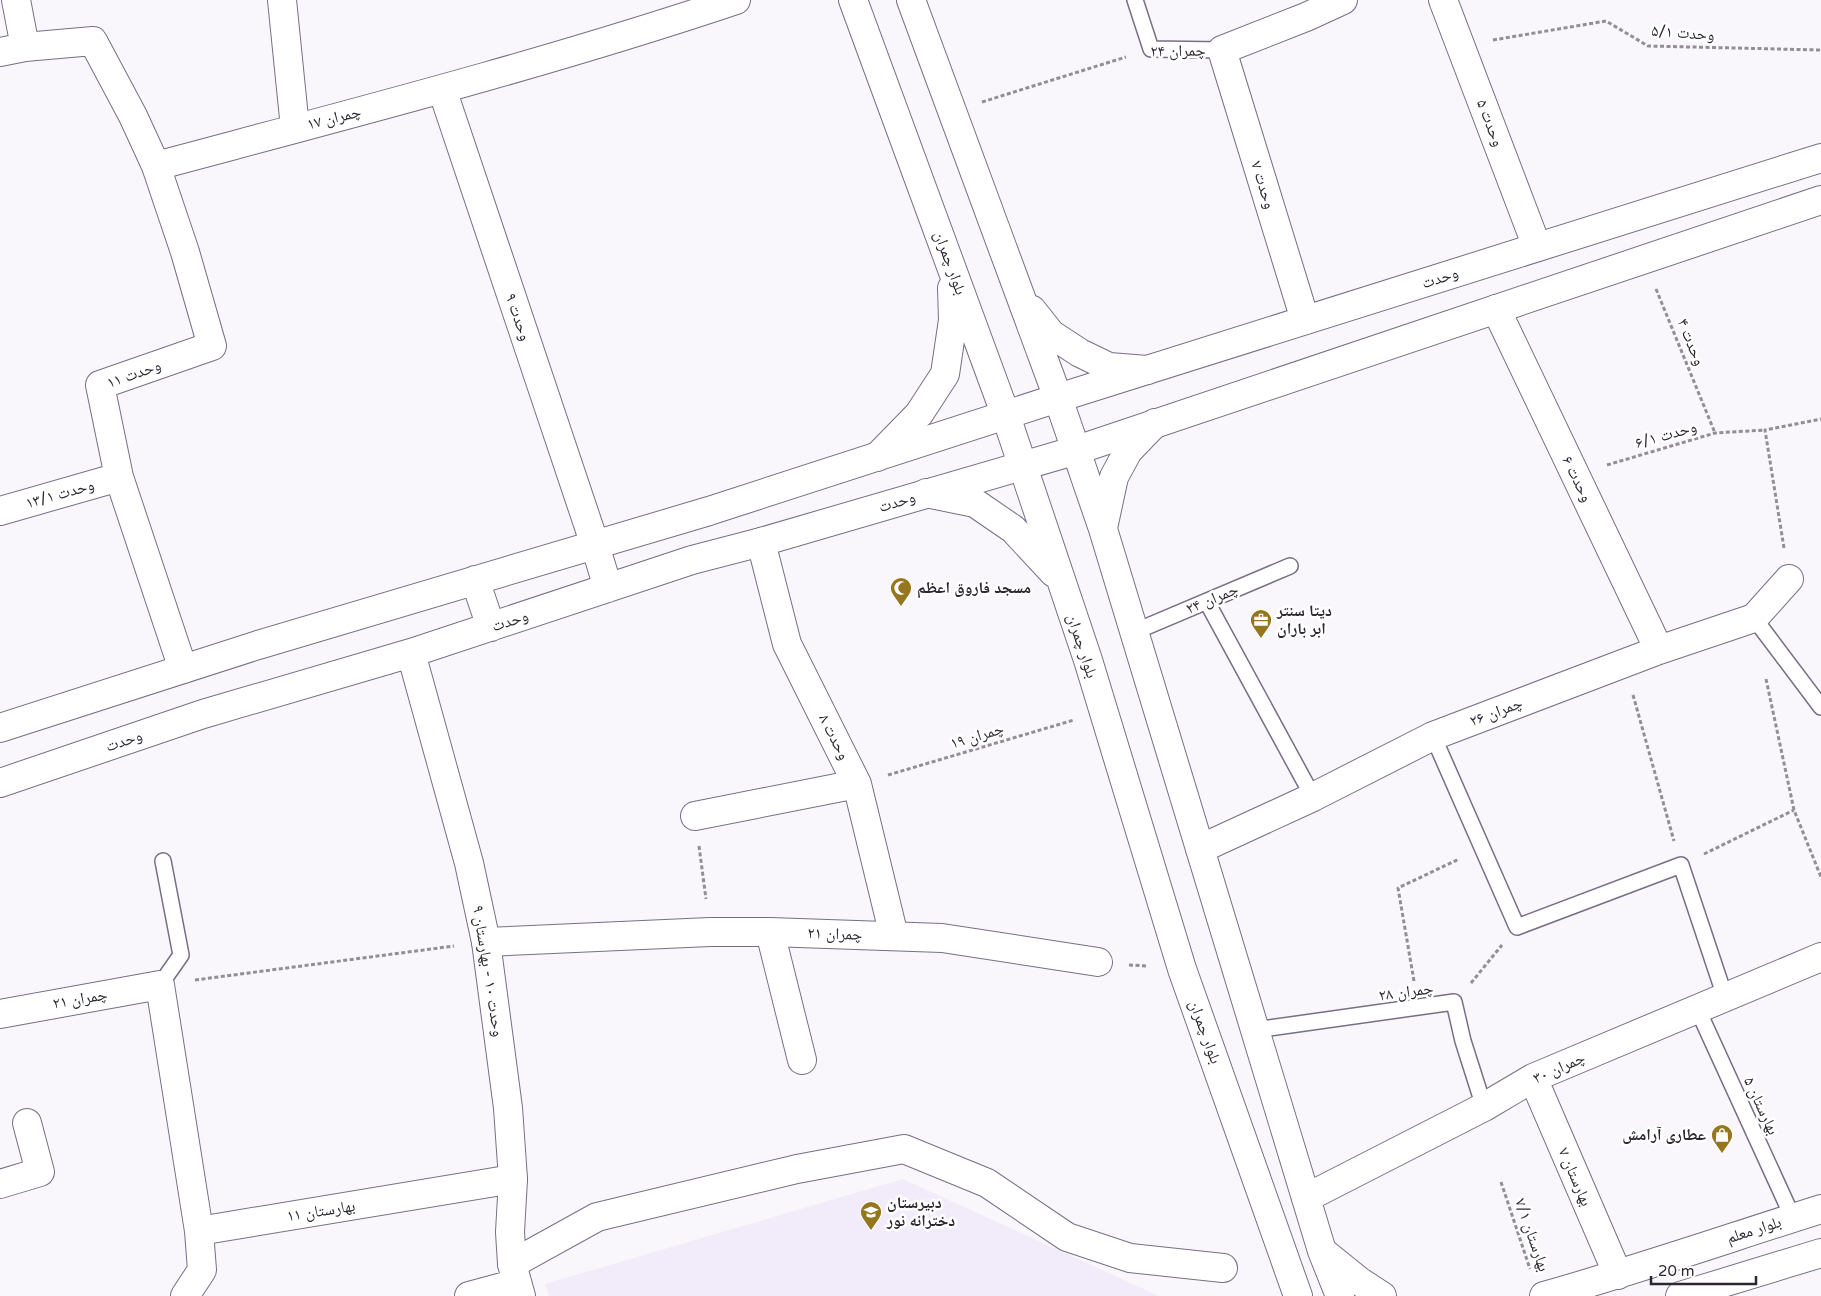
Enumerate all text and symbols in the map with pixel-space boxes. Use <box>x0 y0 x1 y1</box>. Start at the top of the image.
street label: وحدت ۵/۱ <box>1651 21 1715 45</box>
street label: چمران ۲۴ <box>1150 41 1206 61</box>
street label: وحدت ۵ <box>1472 97 1508 149</box>
street label: چمران ۱۷ <box>305 102 363 134</box>
street label: وحدت ۷ <box>1246 159 1280 211</box>
street label: بلوار چمران <box>929 228 971 298</box>
street label: وحدت <box>1419 263 1461 293</box>
street label: وحدت ۹ <box>501 291 535 343</box>
street label: وحدت ۴ <box>1673 316 1709 368</box>
street label: وحدت ۱۱ <box>104 355 164 393</box>
street label: وحدت ۶/۱ <box>1633 417 1699 453</box>
street label: وحدت ۶ <box>1557 453 1597 505</box>
street label: وحدت ۱۳/۱ <box>23 475 97 513</box>
street label: وحدت <box>876 487 918 517</box>
mosque icon: مسجد فاروق اعظم <box>889 576 913 607</box>
place label: مسجد فاروق اعظم <box>917 578 1031 599</box>
street label: چمران ۲۴ <box>1183 579 1241 619</box>
place label: دیتا سنتر ابر باران <box>1276 601 1332 639</box>
street label: وحدت <box>489 606 531 636</box>
office icon: دیتا سنتر ابر باران <box>1249 608 1273 639</box>
street label: بلوار چمران <box>1062 611 1102 681</box>
street label: چمران ۲۶ <box>1467 693 1525 731</box>
street label: وحدت ۸ <box>814 711 854 763</box>
street label: چمران ۱۹ <box>948 718 1006 754</box>
street label: وحدت <box>103 725 145 757</box>
street label: وحدت ۱۰ - بهارستان ۹ <box>468 904 508 1038</box>
street label: چمران ۲۱ <box>807 923 863 945</box>
street label: چمران ۲۸ <box>1377 978 1435 1006</box>
street label: چمران ۲۱ <box>51 984 109 1014</box>
street label: بلوار چمران <box>1184 997 1226 1067</box>
street label: چمران ۳۰ <box>1530 1048 1588 1088</box>
street label: بهارستان ۵ <box>1739 1074 1783 1138</box>
shop icon: عطاری آرامش <box>1710 1123 1734 1154</box>
place label: عطاری آرامش <box>1622 1125 1706 1145</box>
street label: بهارستان ۷ <box>1554 1145 1596 1209</box>
place label: دبیرستان دخترانه نور <box>886 1193 955 1231</box>
street label: بهارستان ۱۱ <box>285 1196 357 1226</box>
street label: بهارستان ۷/۱ <box>1510 1196 1554 1274</box>
school or university icon: دبیرستان دخترانه نور <box>859 1200 883 1231</box>
street label: بلوار معلم <box>1724 1212 1784 1248</box>
scale bar <box>1651 1254 1756 1286</box>
text: 20 m <box>1658 1262 1695 1280</box>

